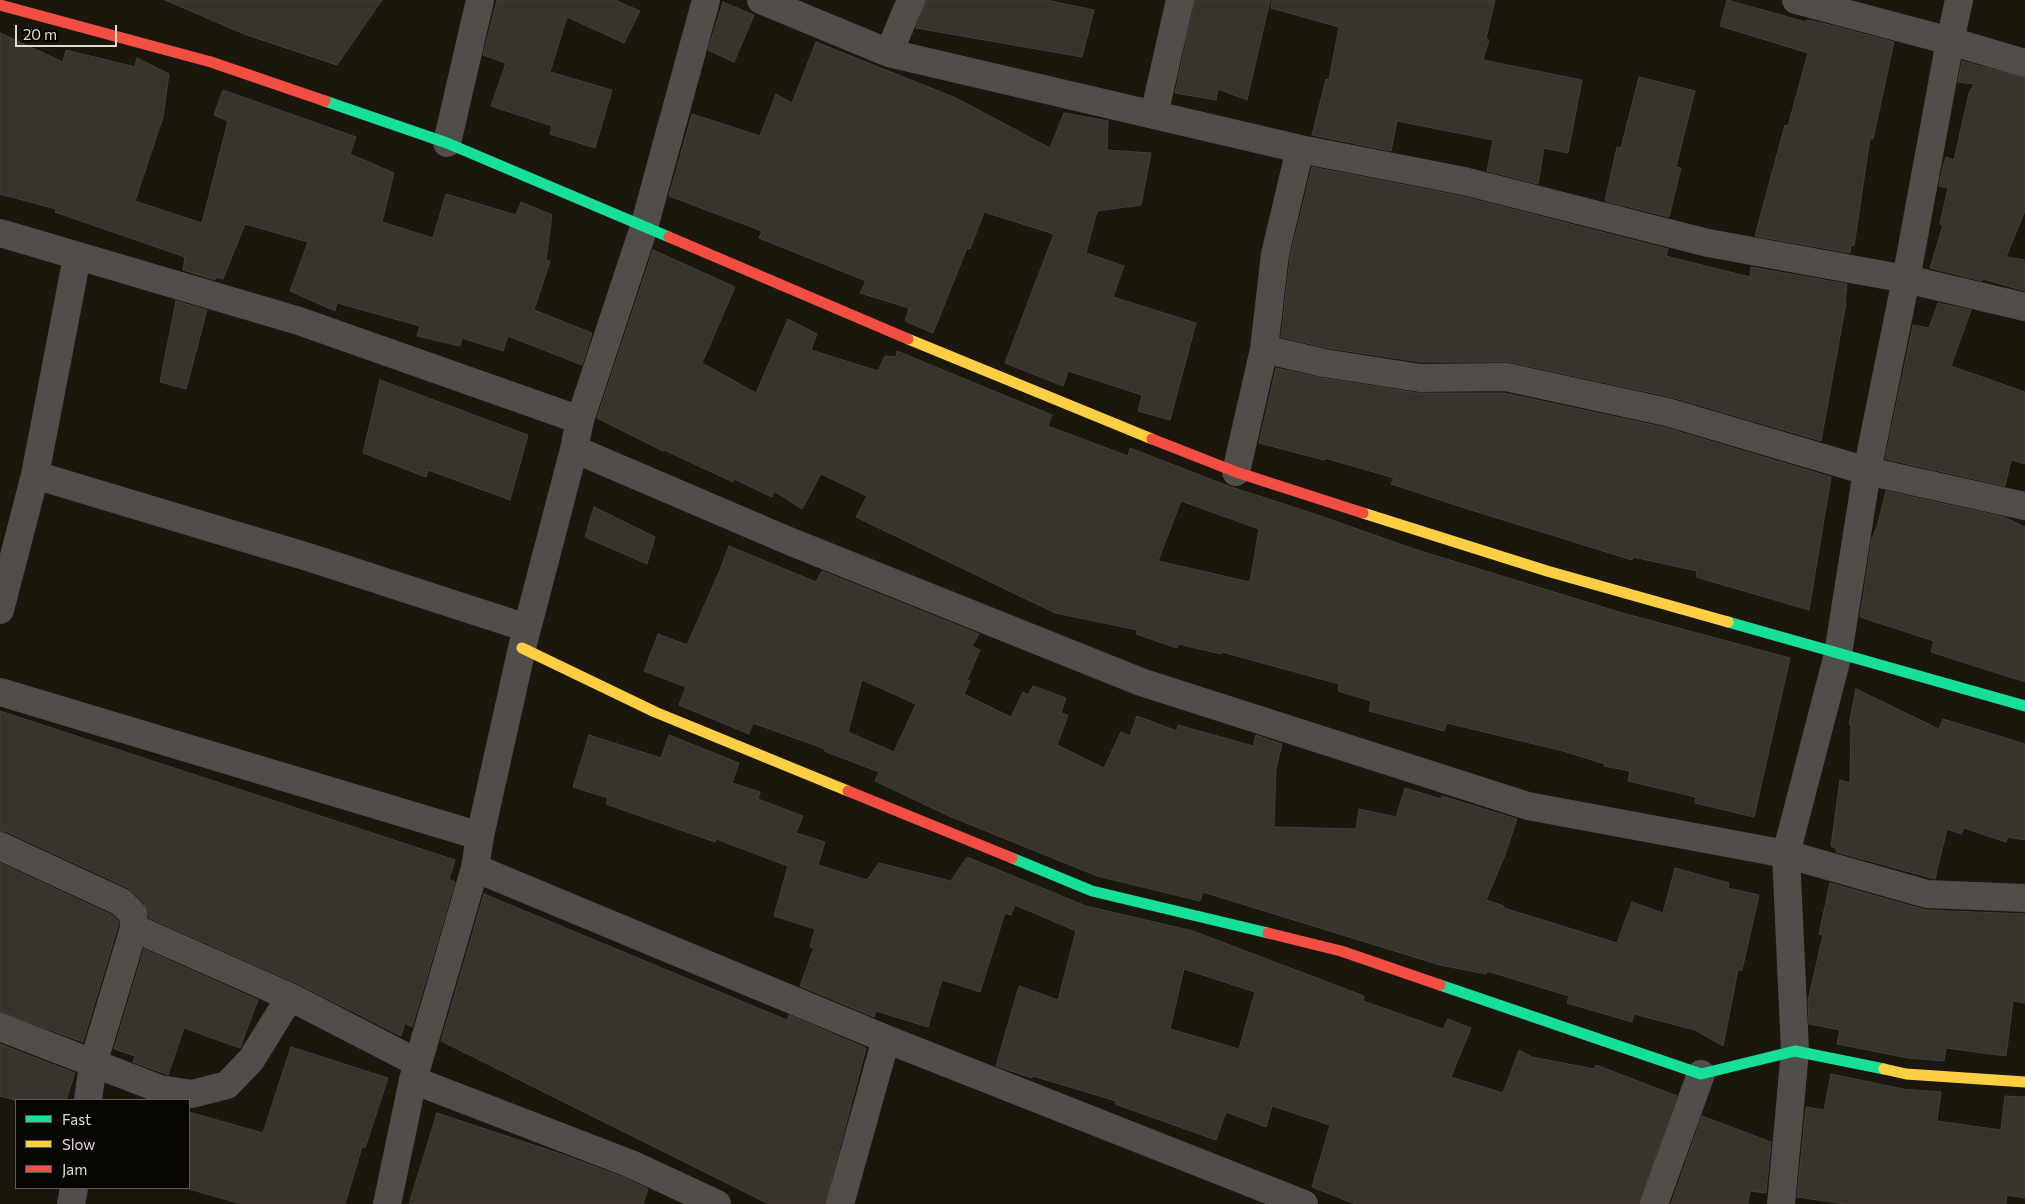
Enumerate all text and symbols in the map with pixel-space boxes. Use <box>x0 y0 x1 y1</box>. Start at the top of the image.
scale bar <box>18 15 120 47</box>
text: 20 m <box>23 25 57 43</box>
legend <box>15 1099 190 1189</box>
text: Fast <box>62 1110 91 1128</box>
text: Slow <box>62 1135 95 1153</box>
text: Jam <box>62 1160 87 1178</box>

